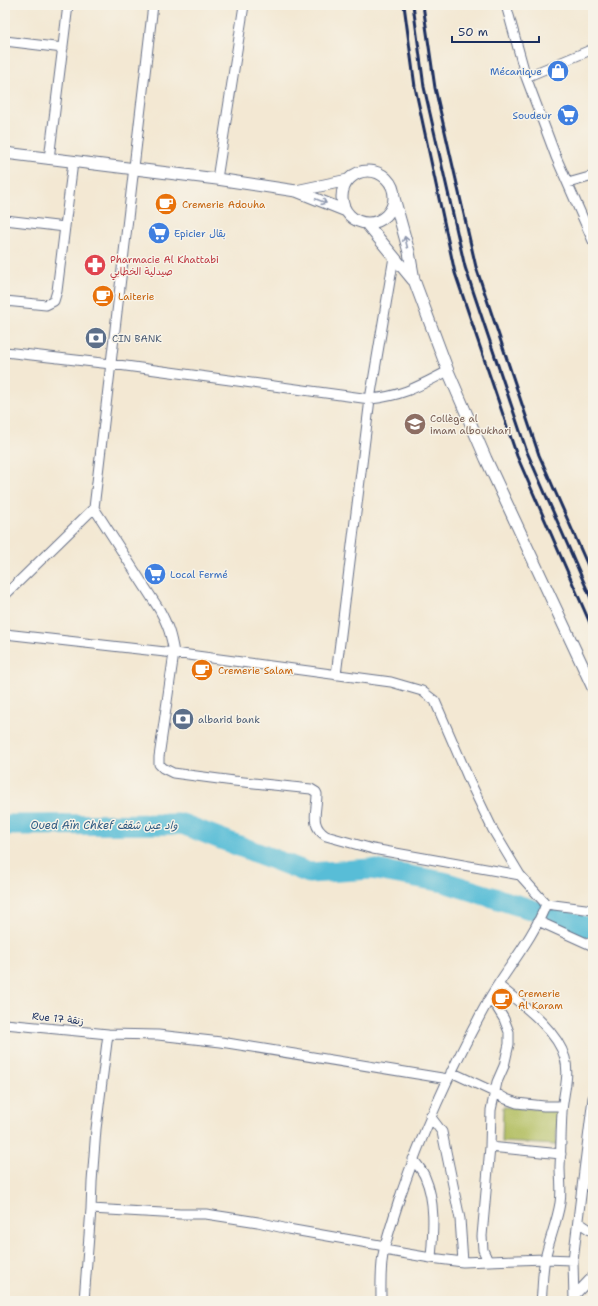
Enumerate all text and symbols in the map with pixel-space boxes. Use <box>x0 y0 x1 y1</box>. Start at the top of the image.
scale bar <box>452 18 539 44</box>
text: 50 m <box>458 24 488 40</box>
shop icon: Mécanique <box>545 58 571 84</box>
place label: Mécanique <box>490 65 542 78</box>
supermarket icon: Soudeur <box>555 102 581 128</box>
place label: Soudeur <box>513 109 552 122</box>
cafe icon: Cremerie Adouha <box>153 191 179 217</box>
one-way arrow <box>314 197 326 205</box>
place label: Cremerie Adouha <box>182 198 266 211</box>
supermarket icon: Epicier بقال <box>146 220 172 246</box>
place label: Epicier بقال <box>174 227 226 240</box>
one-way arrow <box>402 236 409 249</box>
pharmacy icon: Pharmacie Al Khattabi صيدلية الخطابي <box>82 252 108 278</box>
place label: Pharmacie Al Khattabi صيدلية الخطابي <box>110 253 219 281</box>
cafe icon: Laiterie <box>90 283 116 309</box>
place label: Laiterie <box>118 290 155 303</box>
bank icon: CIN BANK <box>83 325 109 351</box>
place label: CIN BANK <box>112 332 162 345</box>
school or university icon: Collège al imam alboukhari <box>402 411 428 437</box>
place label: Collège al imam alboukhari <box>430 412 512 437</box>
supermarket icon: Local Fermé <box>142 561 168 587</box>
place label: Local Fermé <box>170 568 228 581</box>
cafe icon: Cremerie Salam <box>189 657 215 683</box>
place label: Cremerie Salam <box>218 664 293 677</box>
bank icon: albarid bank <box>170 706 196 732</box>
place label: albarid bank <box>198 713 260 726</box>
water label: Oued Aïn Chkef واد عين شقف <box>30 818 178 833</box>
cafe icon: Cremerie Al Karam <box>489 986 515 1012</box>
place label: Cremerie Al Karam <box>518 987 563 1012</box>
street label: Rue 17 زنقة <box>31 1009 85 1028</box>

